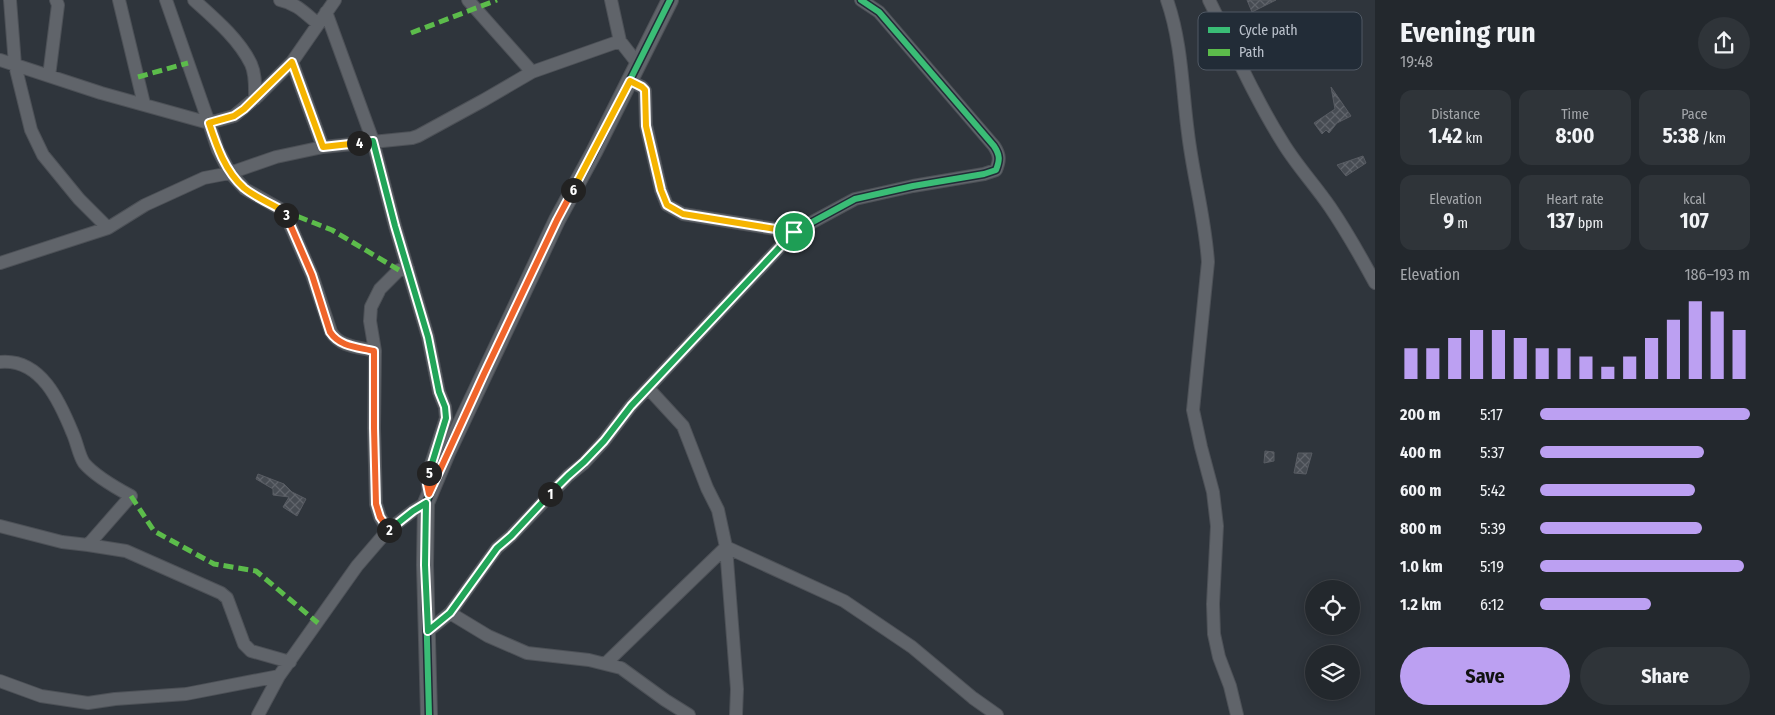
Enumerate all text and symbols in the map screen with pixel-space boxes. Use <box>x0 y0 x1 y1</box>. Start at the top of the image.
legend <box>1198 12 1362 70</box>
text: Evening run <box>1400 16 1536 49</box>
button: share <box>1698 17 1750 69</box>
text: Cycle path <box>1239 22 1298 39</box>
text: Path <box>1239 44 1264 61</box>
text: 19:48 <box>1400 52 1433 71</box>
text: Distance <box>1431 106 1480 123</box>
text: Time <box>1561 106 1589 123</box>
text: Pace <box>1681 106 1707 123</box>
text: 1.42 <box>1429 123 1462 149</box>
text: 8:00 <box>1556 123 1594 149</box>
text: 5:38 <box>1663 123 1699 149</box>
pin: 4 <box>346 130 372 156</box>
text: km <box>1462 130 1483 147</box>
text: /km <box>1699 130 1726 147</box>
text: 4 <box>356 135 363 152</box>
pin: 6 <box>560 178 586 202</box>
text: 6 <box>570 182 577 199</box>
text: Elevation <box>1429 191 1482 208</box>
text: Heart rate <box>1546 191 1604 208</box>
text: kcal <box>1683 191 1706 208</box>
pin: 3 <box>274 202 298 228</box>
text: 3 <box>283 207 290 224</box>
text: 9 <box>1443 208 1454 234</box>
text: 137 <box>1547 208 1574 234</box>
text: 107 <box>1680 208 1709 234</box>
pin <box>773 211 815 253</box>
text: m <box>1454 215 1468 232</box>
text: bpm <box>1574 215 1603 232</box>
icon: arrive <box>780 218 808 246</box>
text: Elevation <box>1400 265 1460 284</box>
text: 186–193 m <box>1684 265 1750 284</box>
text: 200 m <box>1400 405 1440 424</box>
text: 5:17 <box>1480 405 1503 424</box>
text: 400 m <box>1400 443 1441 462</box>
text: 5:37 <box>1480 443 1505 462</box>
pin: 5 <box>416 460 442 486</box>
text: 5 <box>426 465 433 482</box>
text: 600 m <box>1400 481 1441 500</box>
text: 5:42 <box>1480 481 1505 500</box>
pin: 1 <box>538 482 562 506</box>
text: 1 <box>548 486 553 503</box>
pin: 2 <box>376 518 402 542</box>
text: 800 m <box>1400 519 1441 538</box>
text: 5:39 <box>1480 519 1506 538</box>
text: 2 <box>386 522 393 539</box>
text: 1.0 km <box>1400 557 1443 576</box>
text: 5:19 <box>1480 557 1504 576</box>
map controls <box>1305 580 1360 700</box>
button: locate <box>1305 580 1360 635</box>
text: 1.2 km <box>1400 595 1442 614</box>
text: 6:12 <box>1480 595 1504 614</box>
button: layers <box>1305 645 1360 700</box>
button: Save <box>1400 647 1570 705</box>
button: Share <box>1580 647 1750 705</box>

